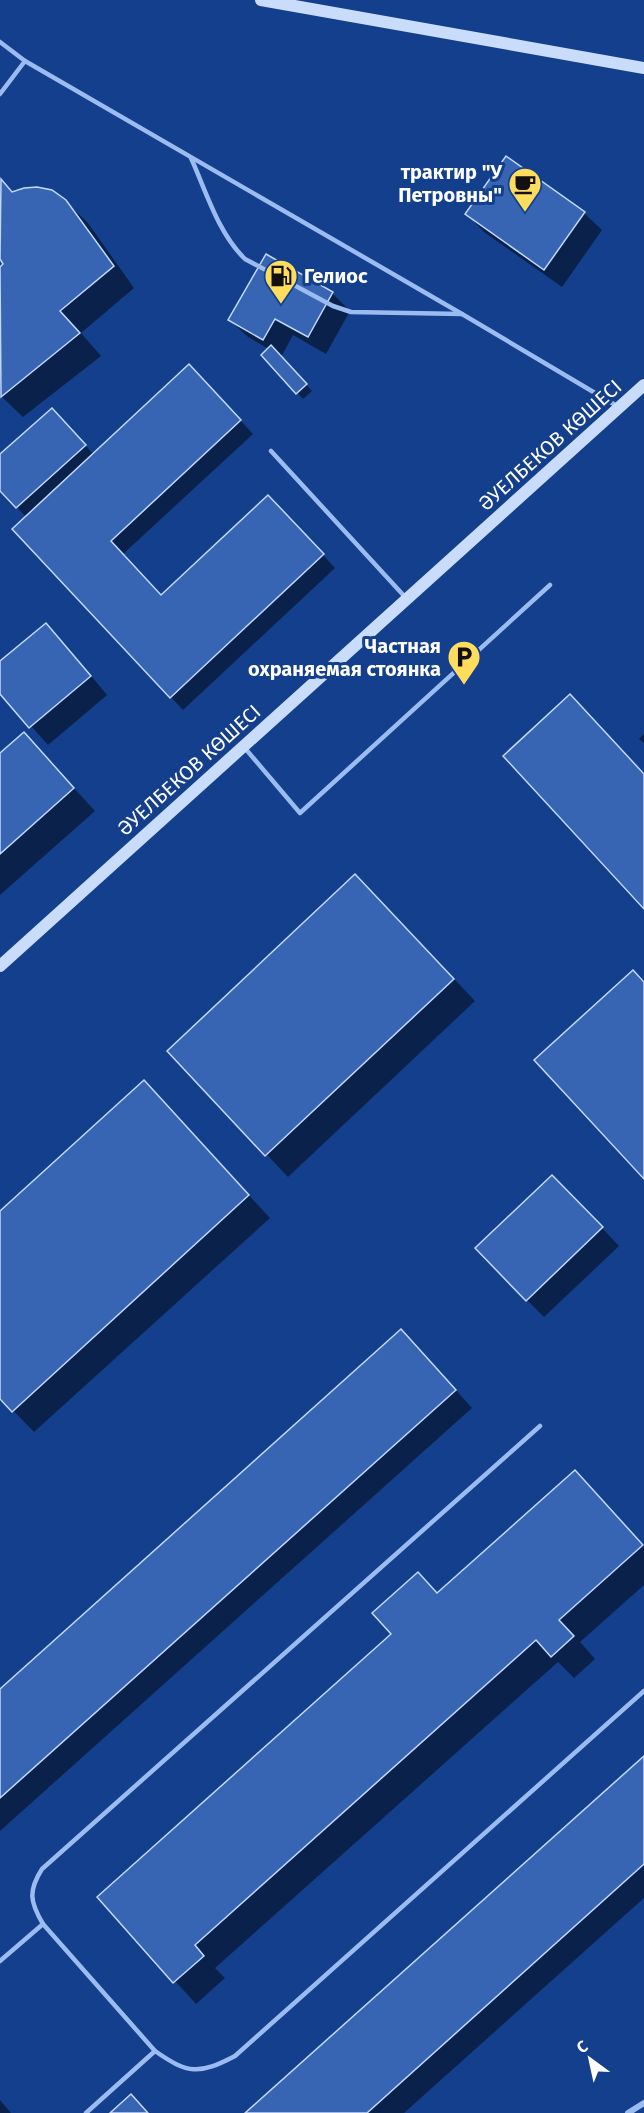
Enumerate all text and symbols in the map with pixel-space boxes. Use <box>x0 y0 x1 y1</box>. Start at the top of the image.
place label: трактир "У Петровны" <box>398 160 502 207</box>
cafe icon: трактир "У Петровны" <box>507 166 543 213</box>
fuel station icon: Гелиос <box>263 258 299 305</box>
place label: Гелиос <box>304 264 368 288</box>
street label: ӘУЕЛБЕКОВ КӨШЕСІ <box>474 375 626 515</box>
place label: Частная охраняемая стоянка <box>248 634 441 681</box>
parking icon: Частная охраняемая стоянка <box>446 639 482 686</box>
street label: ӘУЕЛБЕКОВ КӨШЕСІ <box>113 700 265 840</box>
north arrow <box>560 2029 620 2089</box>
text: С <box>573 2036 592 2057</box>

